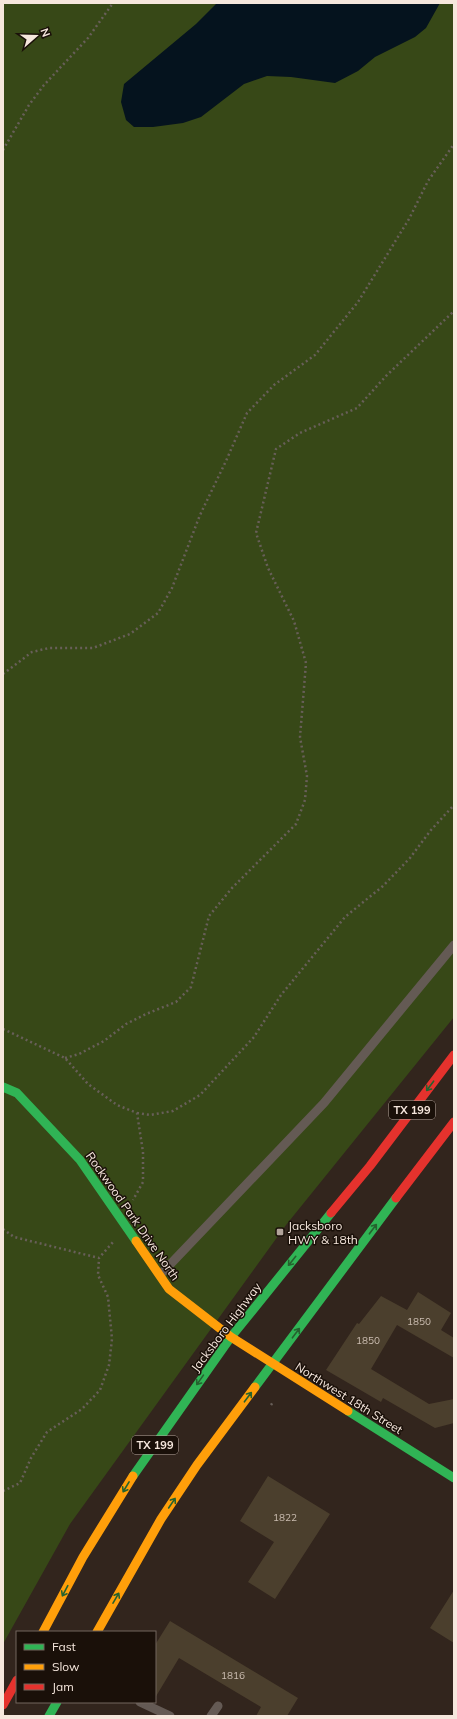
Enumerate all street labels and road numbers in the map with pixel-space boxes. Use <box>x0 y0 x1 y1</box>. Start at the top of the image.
road number: TX 199 <box>389 1101 435 1119</box>
street label: Rockwood Park Drive North <box>83 1149 183 1283</box>
street label: Jacksboro Highway <box>188 1279 265 1374</box>
street label: Northwest 18th Street <box>293 1359 405 1437</box>
road number: TX 199 <box>132 1436 178 1454</box>

